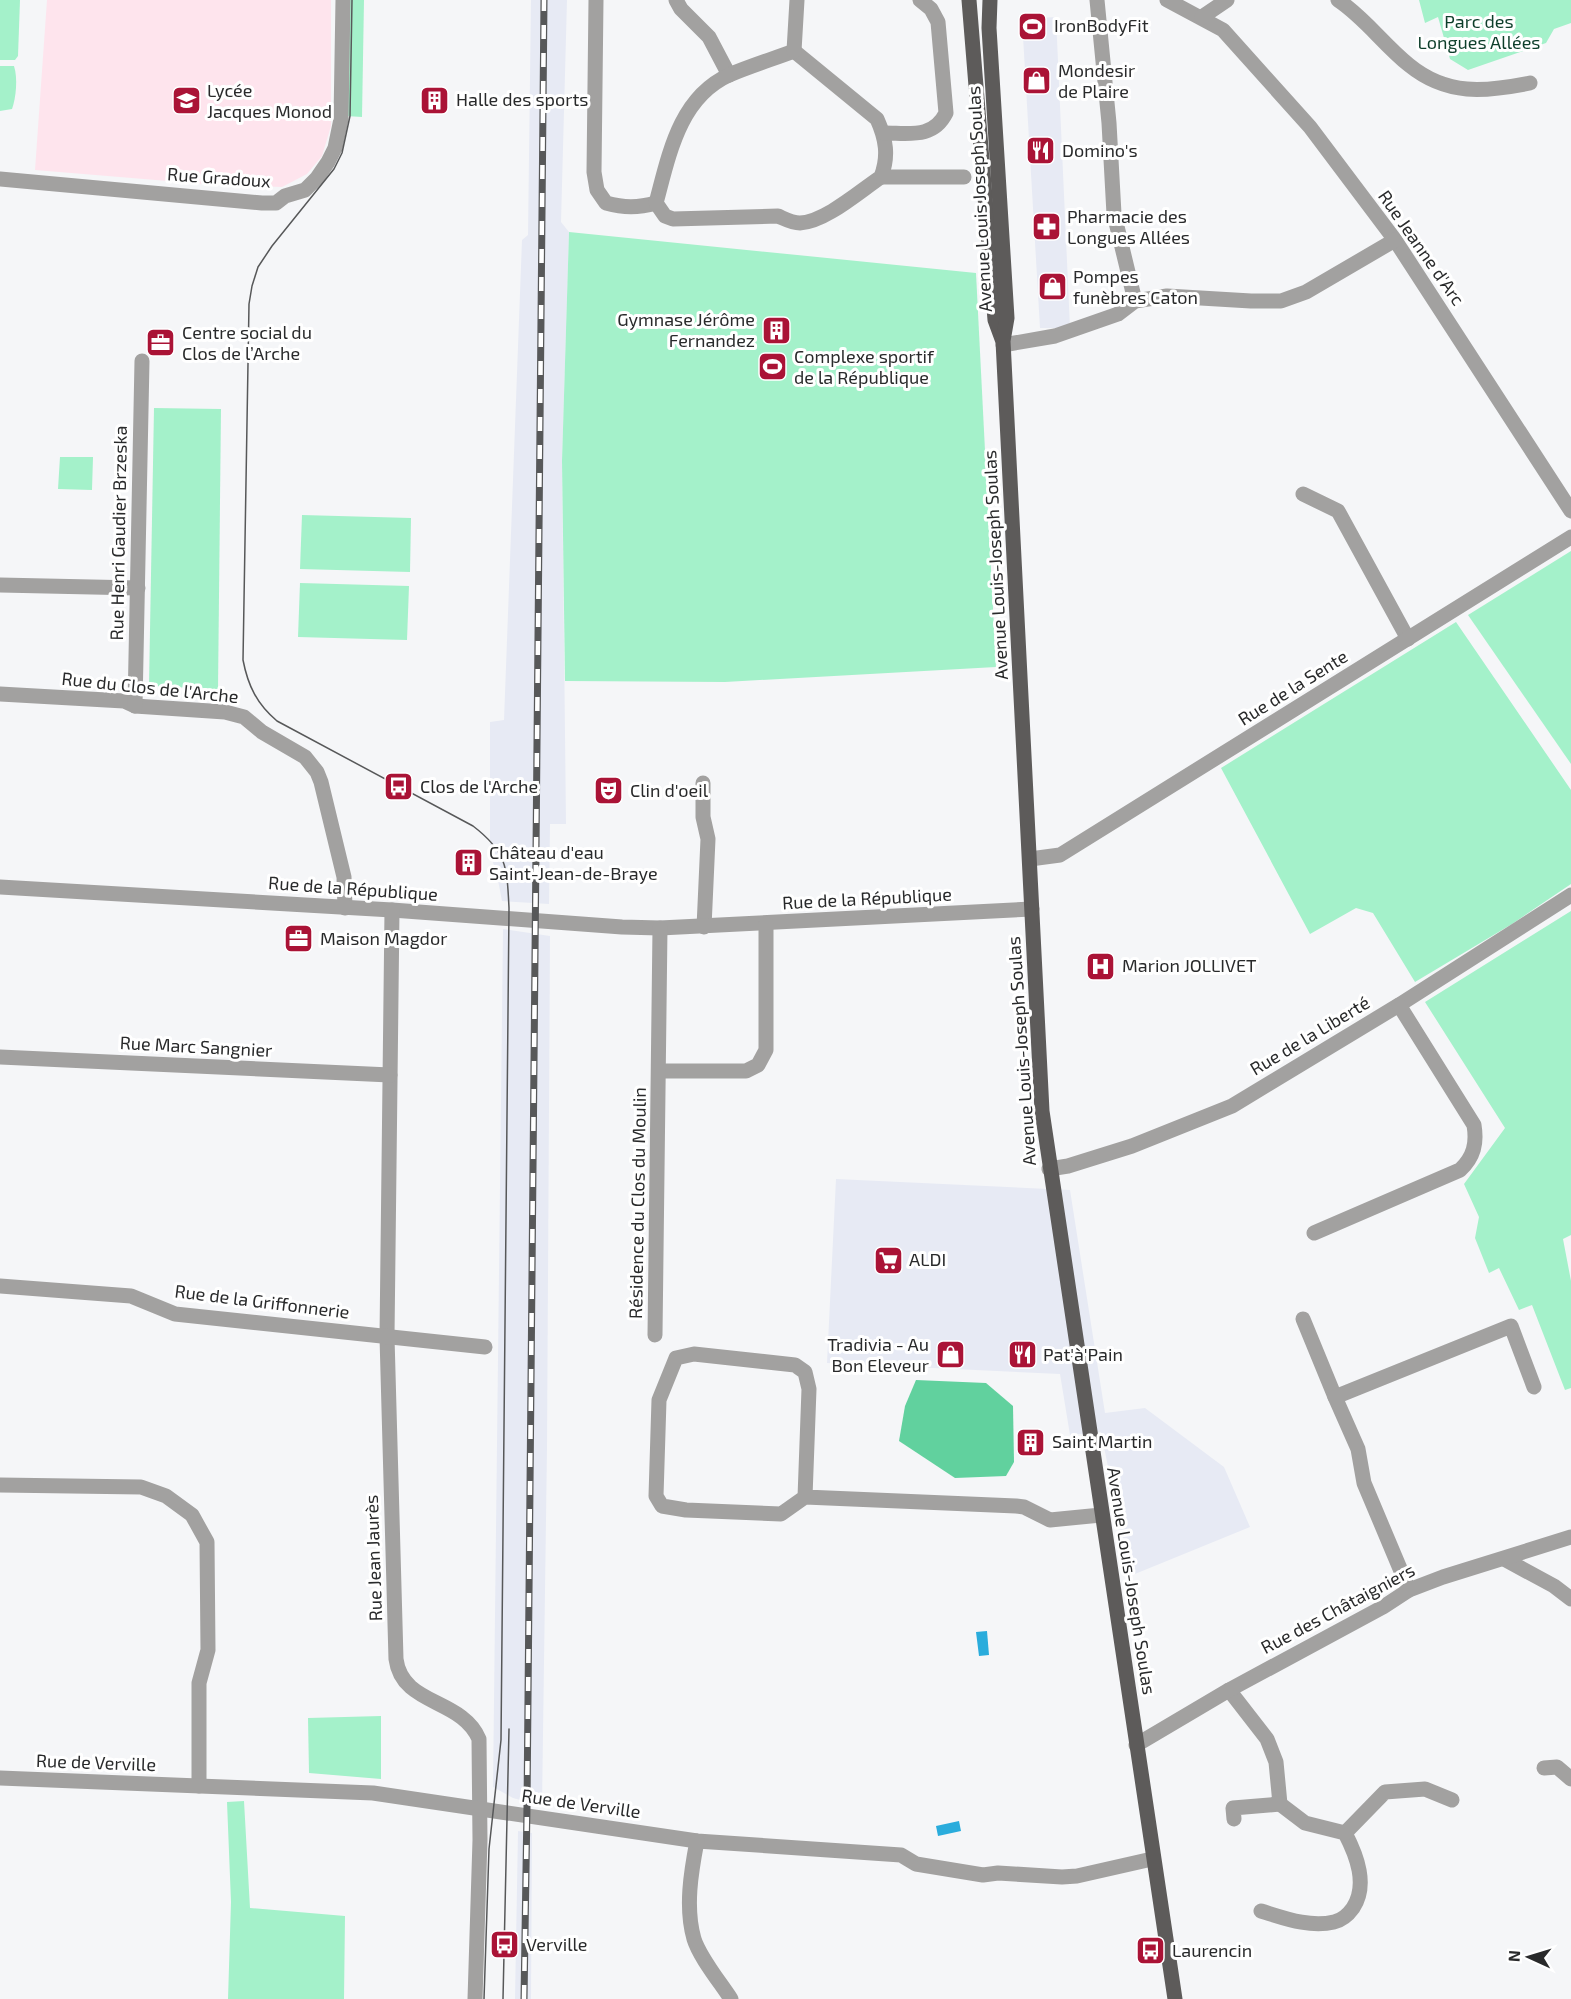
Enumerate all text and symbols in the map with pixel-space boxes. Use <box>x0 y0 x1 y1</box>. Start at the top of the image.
sports icon: IronBodyFit <box>1017 10 1049 42</box>
park label: Parc des Longues Allées <box>1418 10 1540 53</box>
place label: IronBodyFit <box>1054 14 1149 36</box>
place label: Mondesir de Plaire <box>1058 59 1135 102</box>
shop icon: Mondesir de Plaire <box>1021 65 1053 97</box>
place label: Lycée Jacques Monod <box>207 79 332 122</box>
building icon: Halle des sports <box>419 84 451 116</box>
school or university icon: Lycée Jacques Monod <box>170 85 202 117</box>
street label: Avenue Louis Joseph Soulas <box>962 85 996 313</box>
place label: Halle des sports <box>456 88 588 110</box>
restaurant icon: Domino's <box>1025 135 1057 167</box>
place label: Domino's <box>1062 139 1138 161</box>
street label: Rue Gradoux <box>167 162 272 192</box>
street label: Rue Jeanne d'Arc <box>1374 186 1470 309</box>
place label: Pharmacie des Longues Allées <box>1067 205 1190 248</box>
pharmacy icon: Pharmacie des Longues Allées <box>1030 211 1062 243</box>
place label: Pompes funèbres Caton <box>1073 265 1198 308</box>
shop icon: Pompes funèbres Caton <box>1036 271 1068 303</box>
place label: Gymnase Jérôme Fernandez <box>617 308 755 351</box>
building icon: Gymnase Jérôme Fernandez <box>760 314 792 346</box>
place label: Centre social du Clos de l’Arche <box>182 321 312 364</box>
office icon: Centre social du Clos de l’Arche <box>145 327 177 359</box>
place label: Complexe sportif de la République <box>794 345 935 388</box>
sports icon: Complexe sportif de la République <box>757 351 789 383</box>
street label: Rue Henri Gaudier Brzeska <box>105 425 131 641</box>
street label: Avenue Louis-Joseph Soulas <box>978 450 1012 680</box>
street label: Rue de la Sente <box>1234 645 1351 730</box>
street label: Rue du Clos de l'Arche <box>61 667 240 707</box>
bus stop icon: Clos de l'Arche <box>383 771 415 803</box>
place label: Clos de l'Arche <box>420 775 538 797</box>
theatre icon: Clin d'oeil <box>593 775 625 807</box>
place label: Clin d'oeil <box>630 779 709 801</box>
place label: Château d'eau Saint-Jean-de-Braye <box>489 841 658 884</box>
building icon: Château d'eau Saint-Jean-de-Braye <box>452 847 484 879</box>
street label: Rue de la République <box>268 871 439 905</box>
street label: Rue de la République <box>782 883 952 913</box>
office icon: Maison Magdor <box>283 923 315 955</box>
place label: Maison Magdor <box>320 927 447 949</box>
street label: Avenue Louis-Joseph Soulas <box>1002 936 1040 1167</box>
hospital icon: Marion JOLLIVET <box>1085 950 1117 982</box>
place label: Marion JOLLIVET <box>1122 954 1257 976</box>
street label: Rue de la Liberté <box>1246 991 1373 1080</box>
street label: Rue Marc Sangnier <box>119 1031 273 1061</box>
street label: Résidence du Clos du Moulin <box>624 1087 650 1319</box>
supermarket icon: ALDI <box>872 1244 904 1276</box>
place label: ALDI <box>909 1248 946 1270</box>
street label: Rue de la Griffonnerie <box>173 1279 351 1323</box>
place label: Tradivia - Au Bon Eleveur <box>827 1333 929 1376</box>
shop icon: Tradivia - Au Bon Eleveur <box>934 1339 966 1371</box>
restaurant icon: Pat'à'Pain <box>1006 1339 1038 1371</box>
place label: Pat'à'Pain <box>1043 1343 1123 1365</box>
building icon: Saint Martin <box>1015 1426 1047 1458</box>
place label: Saint Martin <box>1052 1430 1152 1452</box>
street label: Avenue Louis-Joseph Soulas <box>1103 1466 1161 1696</box>
street label: Rue Jean Jaurès <box>360 1494 386 1622</box>
street label: Rue des Châtaigniers <box>1257 1558 1418 1658</box>
street label: Rue de Verville <box>36 1749 156 1775</box>
street label: Rue de Verville <box>520 1784 642 1822</box>
north arrow <box>1499 1927 1559 1987</box>
bus stop icon: Verville <box>489 1929 521 1961</box>
place label: Verville <box>526 1933 588 1955</box>
bus stop icon: Laurencin <box>1135 1935 1167 1967</box>
place label: Laurencin <box>1172 1939 1252 1961</box>
text: N <box>1504 1949 1523 1962</box>

